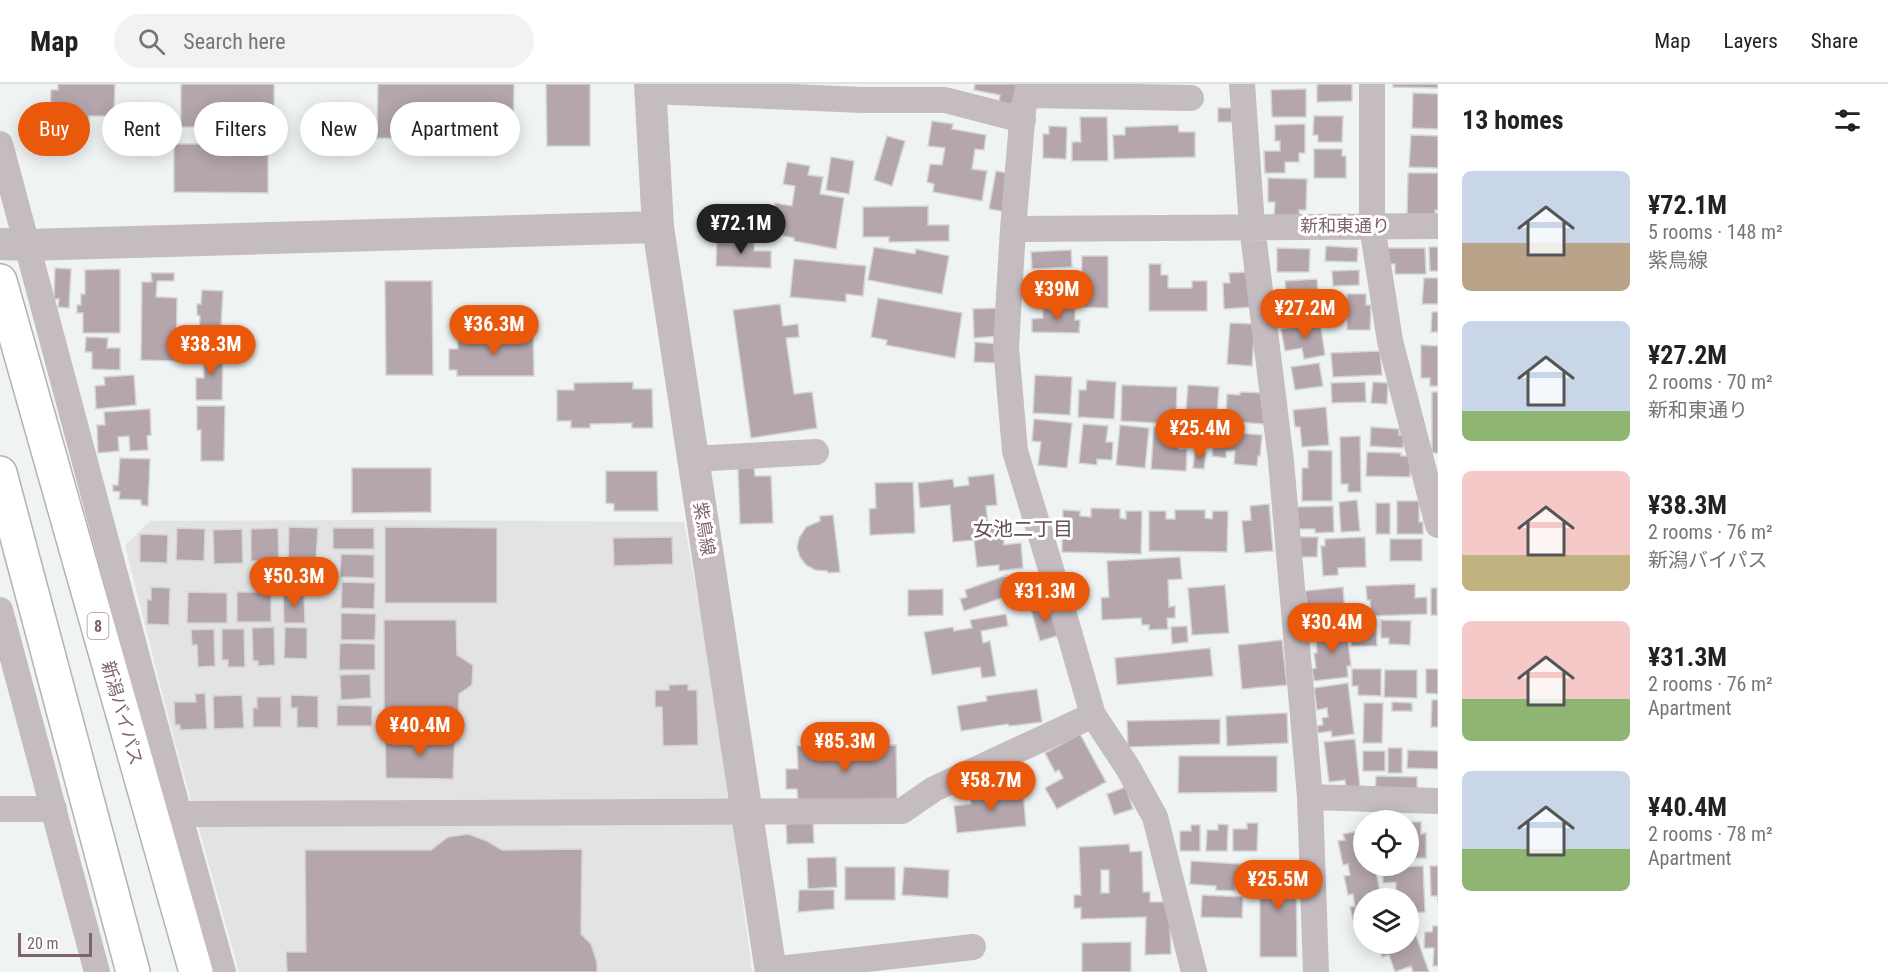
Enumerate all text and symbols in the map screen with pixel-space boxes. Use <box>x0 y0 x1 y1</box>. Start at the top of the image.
search box <box>114 14 534 68</box>
text: Map <box>30 25 78 58</box>
icon: search <box>135 25 168 58</box>
text: Search here <box>183 29 286 54</box>
text: Map <box>1654 29 1691 53</box>
text: Layers <box>1724 29 1778 53</box>
text: Share <box>1811 29 1858 53</box>
chip: Buy <box>18 102 90 156</box>
chip: Rent <box>102 102 182 156</box>
chip: Filters <box>194 102 288 156</box>
chip: New <box>300 102 378 156</box>
chip: Apartment <box>390 102 520 156</box>
icon: filters <box>1831 104 1864 137</box>
text: 13 homes <box>1462 105 1564 135</box>
text: ¥72.1M <box>1648 190 1727 220</box>
icon: home <box>1510 195 1582 267</box>
pin: ¥72.1M <box>692 204 790 255</box>
text: ¥72.1M <box>711 211 771 235</box>
street label: 新和東通り <box>1300 215 1390 236</box>
text: 5 rooms · 148 m² <box>1648 220 1783 244</box>
text: 紫鳥線 <box>1648 248 1708 272</box>
pin: ¥39M <box>1021 270 1093 321</box>
text: ¥39M <box>1035 277 1079 301</box>
pin: ¥27.2M <box>1256 289 1354 340</box>
text: ¥27.2M <box>1275 296 1335 320</box>
pin: ¥36.3M <box>445 305 543 356</box>
text: ¥36.3M <box>464 312 524 336</box>
pin: ¥38.3M <box>162 325 260 376</box>
text: ¥38.3M <box>181 332 241 356</box>
text: ¥27.2M <box>1648 340 1727 370</box>
icon: home <box>1510 345 1582 417</box>
text: 2 rooms · 70 m² <box>1648 370 1773 394</box>
text: 新和東通り <box>1648 398 1748 422</box>
pin: ¥25.4M <box>1151 409 1249 460</box>
text: ¥25.4M <box>1170 416 1230 440</box>
text: ¥38.3M <box>1648 490 1727 520</box>
icon: home <box>1510 495 1582 567</box>
street label: 紫鳥線 <box>690 501 719 557</box>
district label: 女池二丁目 <box>973 517 1073 541</box>
text: 2 rooms · 76 m² <box>1648 520 1773 544</box>
text: 新潟バイパス <box>1648 548 1768 572</box>
pin: ¥50.3M <box>245 557 343 608</box>
text: ¥50.3M <box>264 564 324 588</box>
pin: ¥31.3M <box>996 572 1094 623</box>
text: ¥31.3M <box>1015 579 1075 603</box>
pin: ¥30.4M <box>1283 603 1381 654</box>
text: ¥30.4M <box>1302 610 1362 634</box>
road number: 8 <box>88 613 108 639</box>
text: ¥31.3M <box>1648 642 1727 672</box>
icon: home <box>1510 645 1582 717</box>
street label: 新潟バイパス <box>98 658 147 767</box>
text: 2 rooms · 76 m² <box>1648 672 1773 696</box>
text: Apartment <box>1648 696 1732 720</box>
pin: ¥40.4M <box>371 706 469 757</box>
text: ¥40.4M <box>390 713 450 737</box>
pin: ¥85.3M <box>796 722 894 773</box>
text: ¥85.3M <box>815 729 875 753</box>
pin: ¥58.7M <box>942 761 1040 812</box>
text: ¥58.7M <box>961 768 1021 792</box>
text: ¥40.4M <box>1648 792 1727 822</box>
icon: home <box>1510 795 1582 867</box>
map controls <box>1353 810 1419 954</box>
button: locate <box>1353 810 1419 876</box>
text: 2 rooms · 78 m² <box>1648 822 1773 846</box>
text: Apartment <box>1648 846 1732 870</box>
pin: ¥25.5M <box>1229 860 1327 911</box>
text: ¥25.5M <box>1248 867 1308 891</box>
button: layers <box>1353 888 1419 954</box>
scale bar <box>18 930 92 958</box>
text: 20 m <box>27 934 59 953</box>

